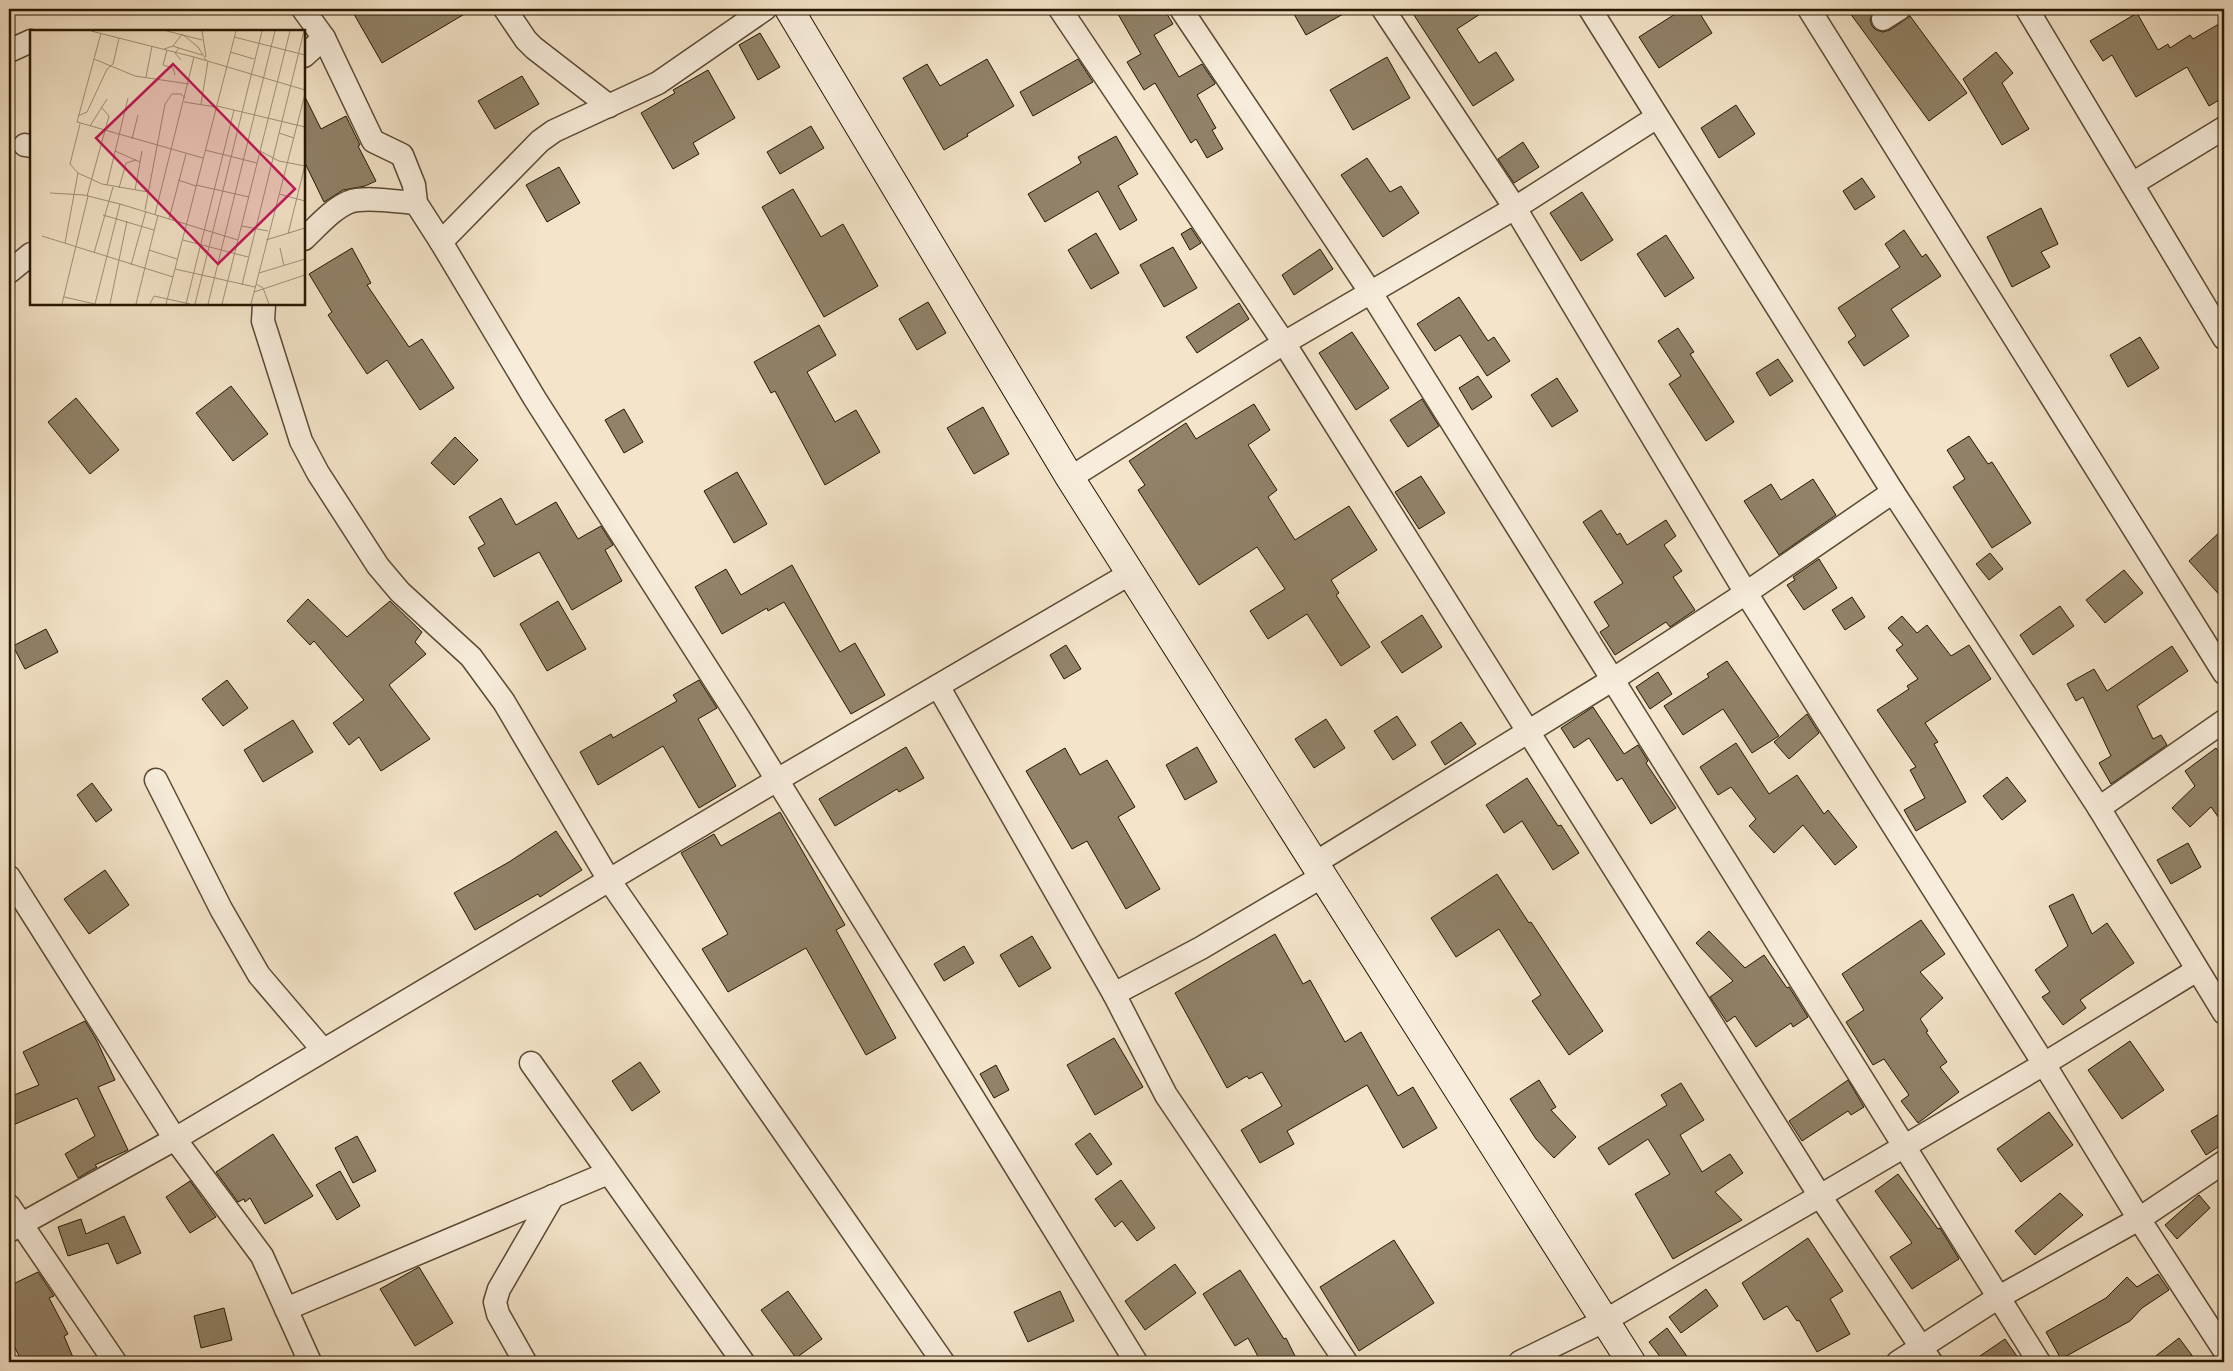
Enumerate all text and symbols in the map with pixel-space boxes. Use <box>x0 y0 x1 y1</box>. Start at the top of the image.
inset map <box>30 30 305 305</box>

